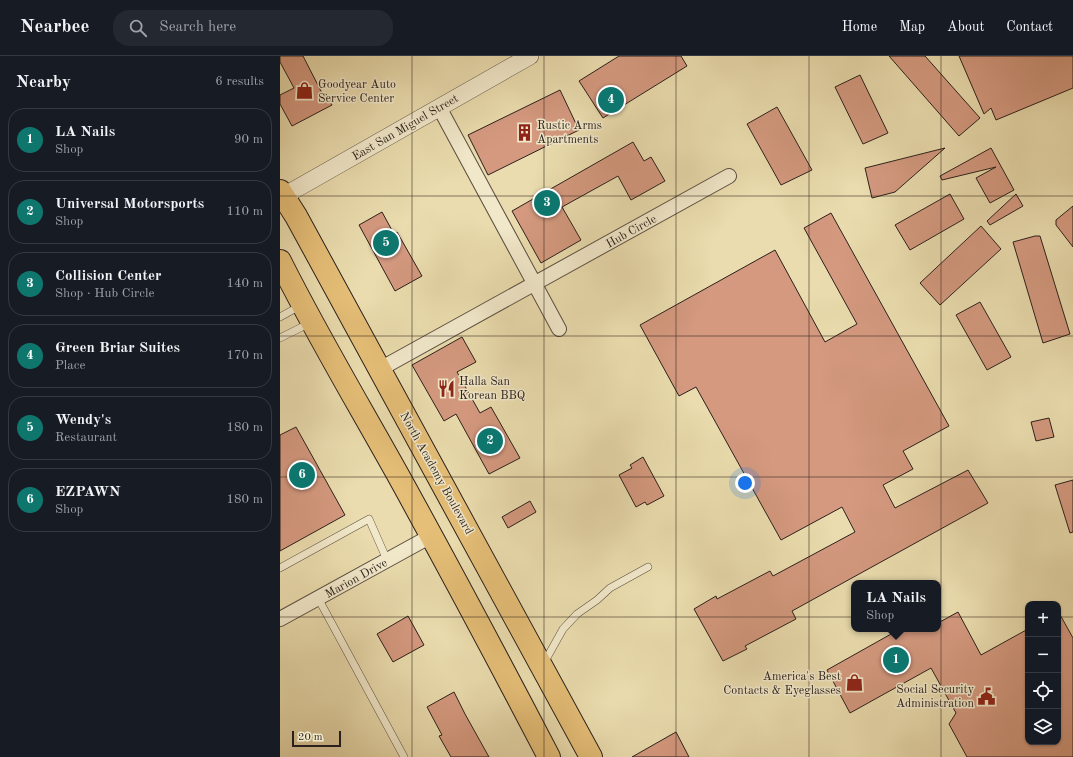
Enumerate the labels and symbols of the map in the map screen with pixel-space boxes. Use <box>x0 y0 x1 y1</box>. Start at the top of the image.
place label: Goodyear Auto Service Center <box>318 79 396 105</box>
shop icon: Goodyear Auto Service Center <box>295 81 315 101</box>
pin: 4 <box>598 85 624 115</box>
street label: East San Miguel Street <box>350 93 461 163</box>
place label: Rustic Arms Apartments <box>537 120 602 146</box>
building icon: Rustic Arms Apartments <box>514 122 534 142</box>
pin: 3 <box>534 188 560 218</box>
street label: Hub Circle <box>604 213 659 251</box>
pin: 5 <box>373 228 399 258</box>
place label: Halla San Korean BBQ <box>459 376 525 402</box>
restaurant icon: Halla San Korean BBQ <box>436 378 456 398</box>
street label: North Academy Boulevard <box>397 410 475 537</box>
pin: 2 <box>477 426 503 456</box>
pin: 6 <box>289 460 315 490</box>
your location <box>735 473 755 493</box>
street label: Marion Drive <box>324 557 390 601</box>
pin: 1 <box>883 645 909 675</box>
place label: America's Best Contacts & Eyeglasses <box>723 671 841 697</box>
shop icon: America's Best Contacts & Eyeglasses <box>844 673 864 693</box>
place label: Social Security Administration <box>896 684 975 710</box>
public building icon: Social Security Administration <box>977 686 997 706</box>
scale bar <box>292 729 341 748</box>

